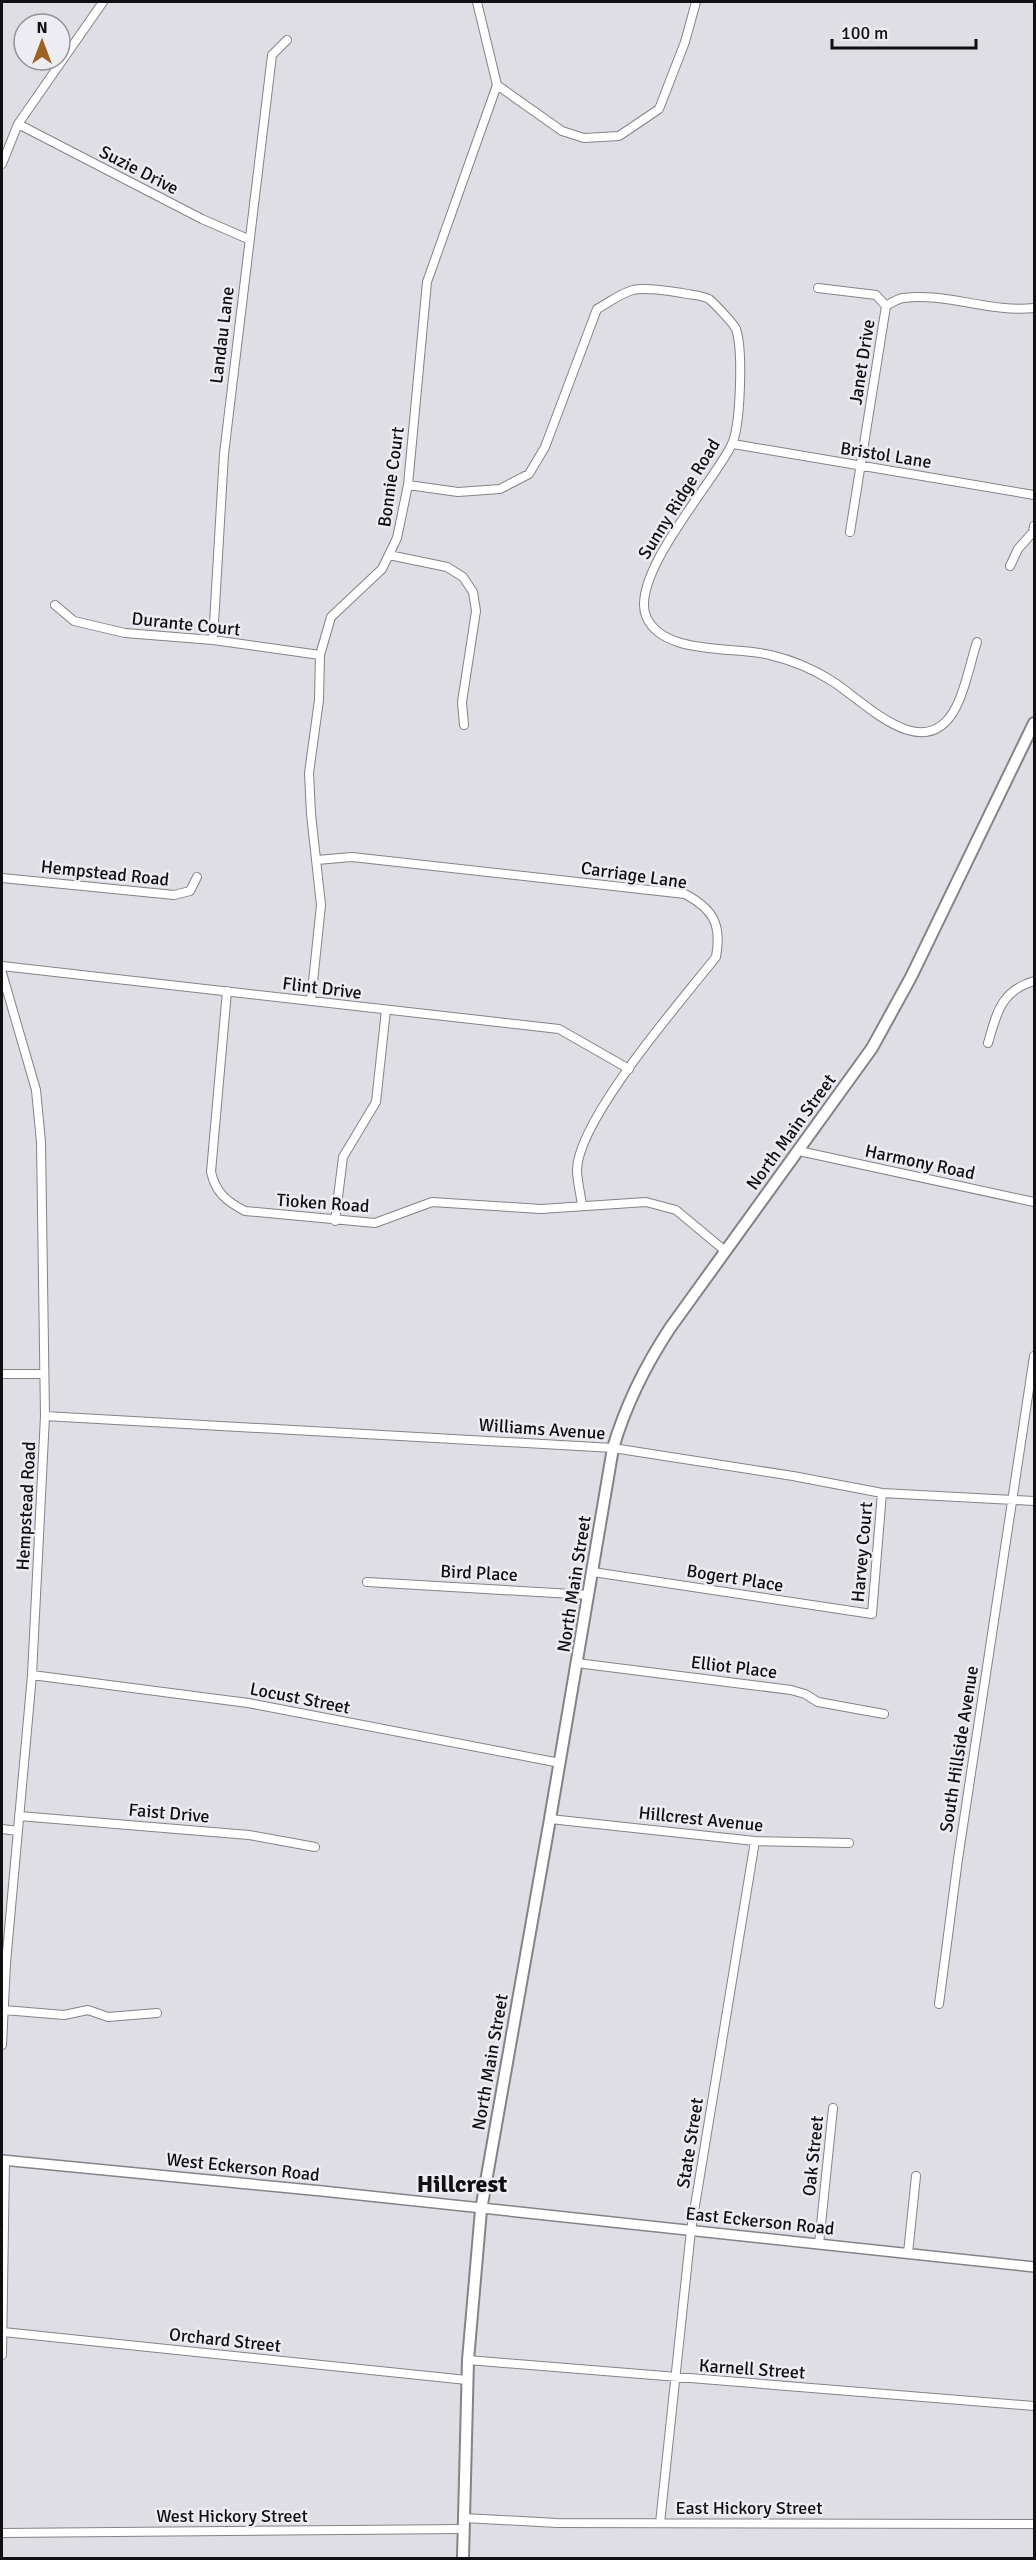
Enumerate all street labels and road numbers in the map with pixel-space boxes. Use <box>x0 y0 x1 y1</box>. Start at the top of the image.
street label: Suzie Drive <box>96 141 182 199</box>
street label: Landau Lane <box>205 285 239 385</box>
street label: Janet Drive <box>844 318 880 406</box>
street label: Bonnie Court <box>373 425 409 529</box>
street label: Sunny Ridge Road <box>633 435 725 563</box>
street label: Bristol Lane <box>839 437 933 473</box>
street label: Durante Court <box>131 607 241 641</box>
street label: Hempstead Road <box>40 855 170 891</box>
street label: Carriage Lane <box>579 857 689 893</box>
street label: Flint Drive <box>281 972 363 1004</box>
street label: North Main Street <box>742 1070 840 1194</box>
street label: Harmony Road <box>863 1140 977 1184</box>
street label: Tioken Road <box>276 1189 370 1217</box>
street label: Williams Avenue <box>478 1414 606 1444</box>
street label: Hempstead Road <box>12 1441 40 1571</box>
street label: Harvey Court <box>847 1501 877 1603</box>
street label: North Main Street <box>552 1514 596 1654</box>
street label: Bogert Place <box>685 1559 785 1597</box>
street label: Bird Place <box>440 1560 518 1586</box>
street label: Elliot Place <box>690 1651 778 1683</box>
street label: South Hillside Avenue <box>935 1664 983 1834</box>
street label: Locust Street <box>248 1678 352 1718</box>
street label: Faist Drive <box>128 1799 210 1827</box>
street label: Hillcrest Avenue <box>637 1802 765 1836</box>
street label: North Main Street <box>467 1992 513 2132</box>
street label: State Street <box>672 2096 708 2190</box>
street label: Oak Street <box>798 2115 828 2197</box>
street label: West Eckerson Road <box>165 2148 321 2186</box>
street label: East Eckerson Road <box>684 2202 836 2240</box>
street label: Orchard Street <box>168 2323 282 2357</box>
street label: Karnell Street <box>698 2354 806 2384</box>
street label: East Hickory Street <box>675 2497 823 2519</box>
street label: West Hickory Street <box>156 2505 308 2527</box>

